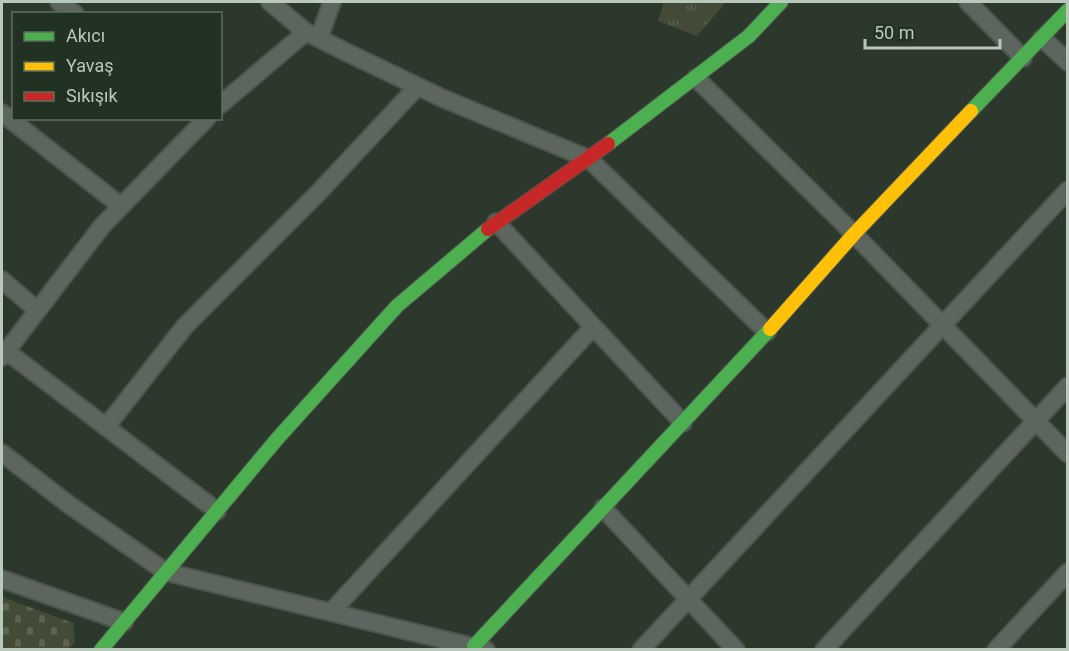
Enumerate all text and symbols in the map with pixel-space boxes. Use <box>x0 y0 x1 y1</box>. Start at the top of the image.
legend <box>12 12 222 120</box>
scale bar <box>865 12 1000 50</box>
text: 50 m <box>874 22 914 43</box>
text: Akıcı <box>66 25 105 46</box>
text: Yavaş <box>66 55 114 76</box>
text: Sıkışık <box>66 85 118 106</box>

